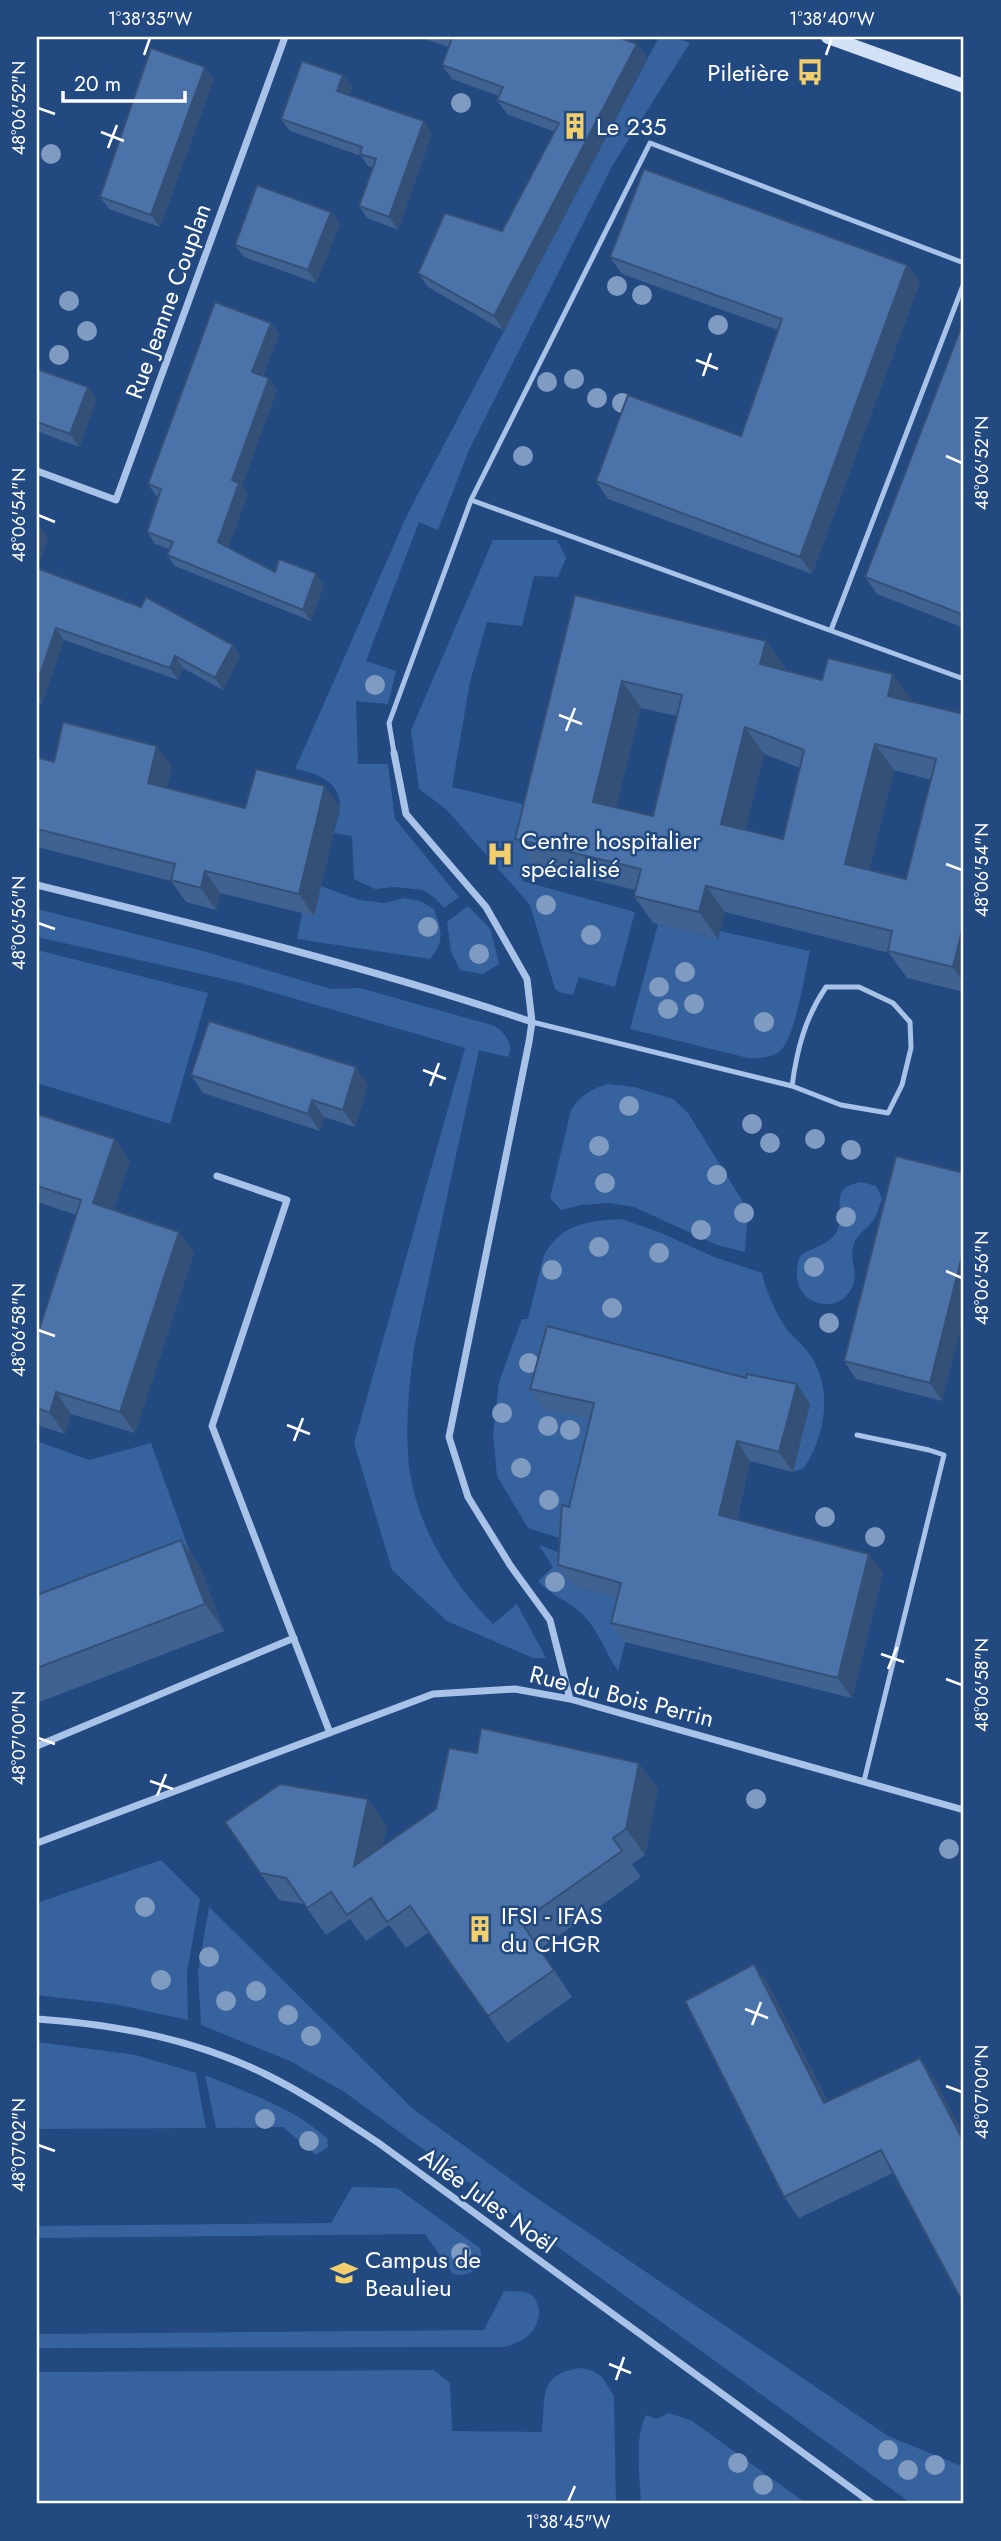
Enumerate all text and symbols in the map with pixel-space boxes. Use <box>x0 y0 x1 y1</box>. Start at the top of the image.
text: 1°38'35"W <box>108 6 192 32</box>
text: 1°38'40"W <box>789 6 875 32</box>
place label: Piletière <box>707 55 789 90</box>
bus stop icon: Piletière <box>795 57 825 87</box>
scale bar <box>63 60 186 104</box>
text: 48°06'52"N <box>6 61 32 155</box>
text: 20 m <box>74 69 121 99</box>
place label: Le 235 <box>596 109 667 144</box>
building icon: Le 235 <box>560 111 590 141</box>
street label: Rue Jeanne Couplan <box>116 198 220 404</box>
text: 48°06'52"N <box>969 416 995 510</box>
text: 48°06'54"N <box>6 468 32 562</box>
place label: Centre hospitalier spécialisé <box>521 823 701 886</box>
text: 48°06'54"N <box>969 823 995 917</box>
hospital icon: Centre hospitalier spécialisé <box>485 839 515 869</box>
text: 48°06'56"N <box>6 876 32 970</box>
text: 48°06'56"N <box>969 1231 995 1325</box>
text: 48°06'58"N <box>6 1283 32 1377</box>
text: 48°06'58"N <box>969 1638 995 1732</box>
street label: Rue du Bois Perrin <box>526 1656 718 1736</box>
text: 48°07'00"N <box>6 1691 32 1785</box>
place label: IFSI - IFAS du CHGR <box>501 1898 603 1961</box>
building icon: IFSI - IFAS du CHGR <box>465 1914 495 1944</box>
text: 48°07'00"N <box>969 2045 995 2139</box>
text: 48°07'02"N <box>6 2098 32 2192</box>
street label: Allée Jules Noël <box>412 2138 564 2262</box>
place label: Campus de Beaulieu <box>365 2242 481 2305</box>
school or university icon: Campus de Beaulieu <box>329 2258 359 2288</box>
text: 1°38'45"W <box>526 2509 611 2535</box>

